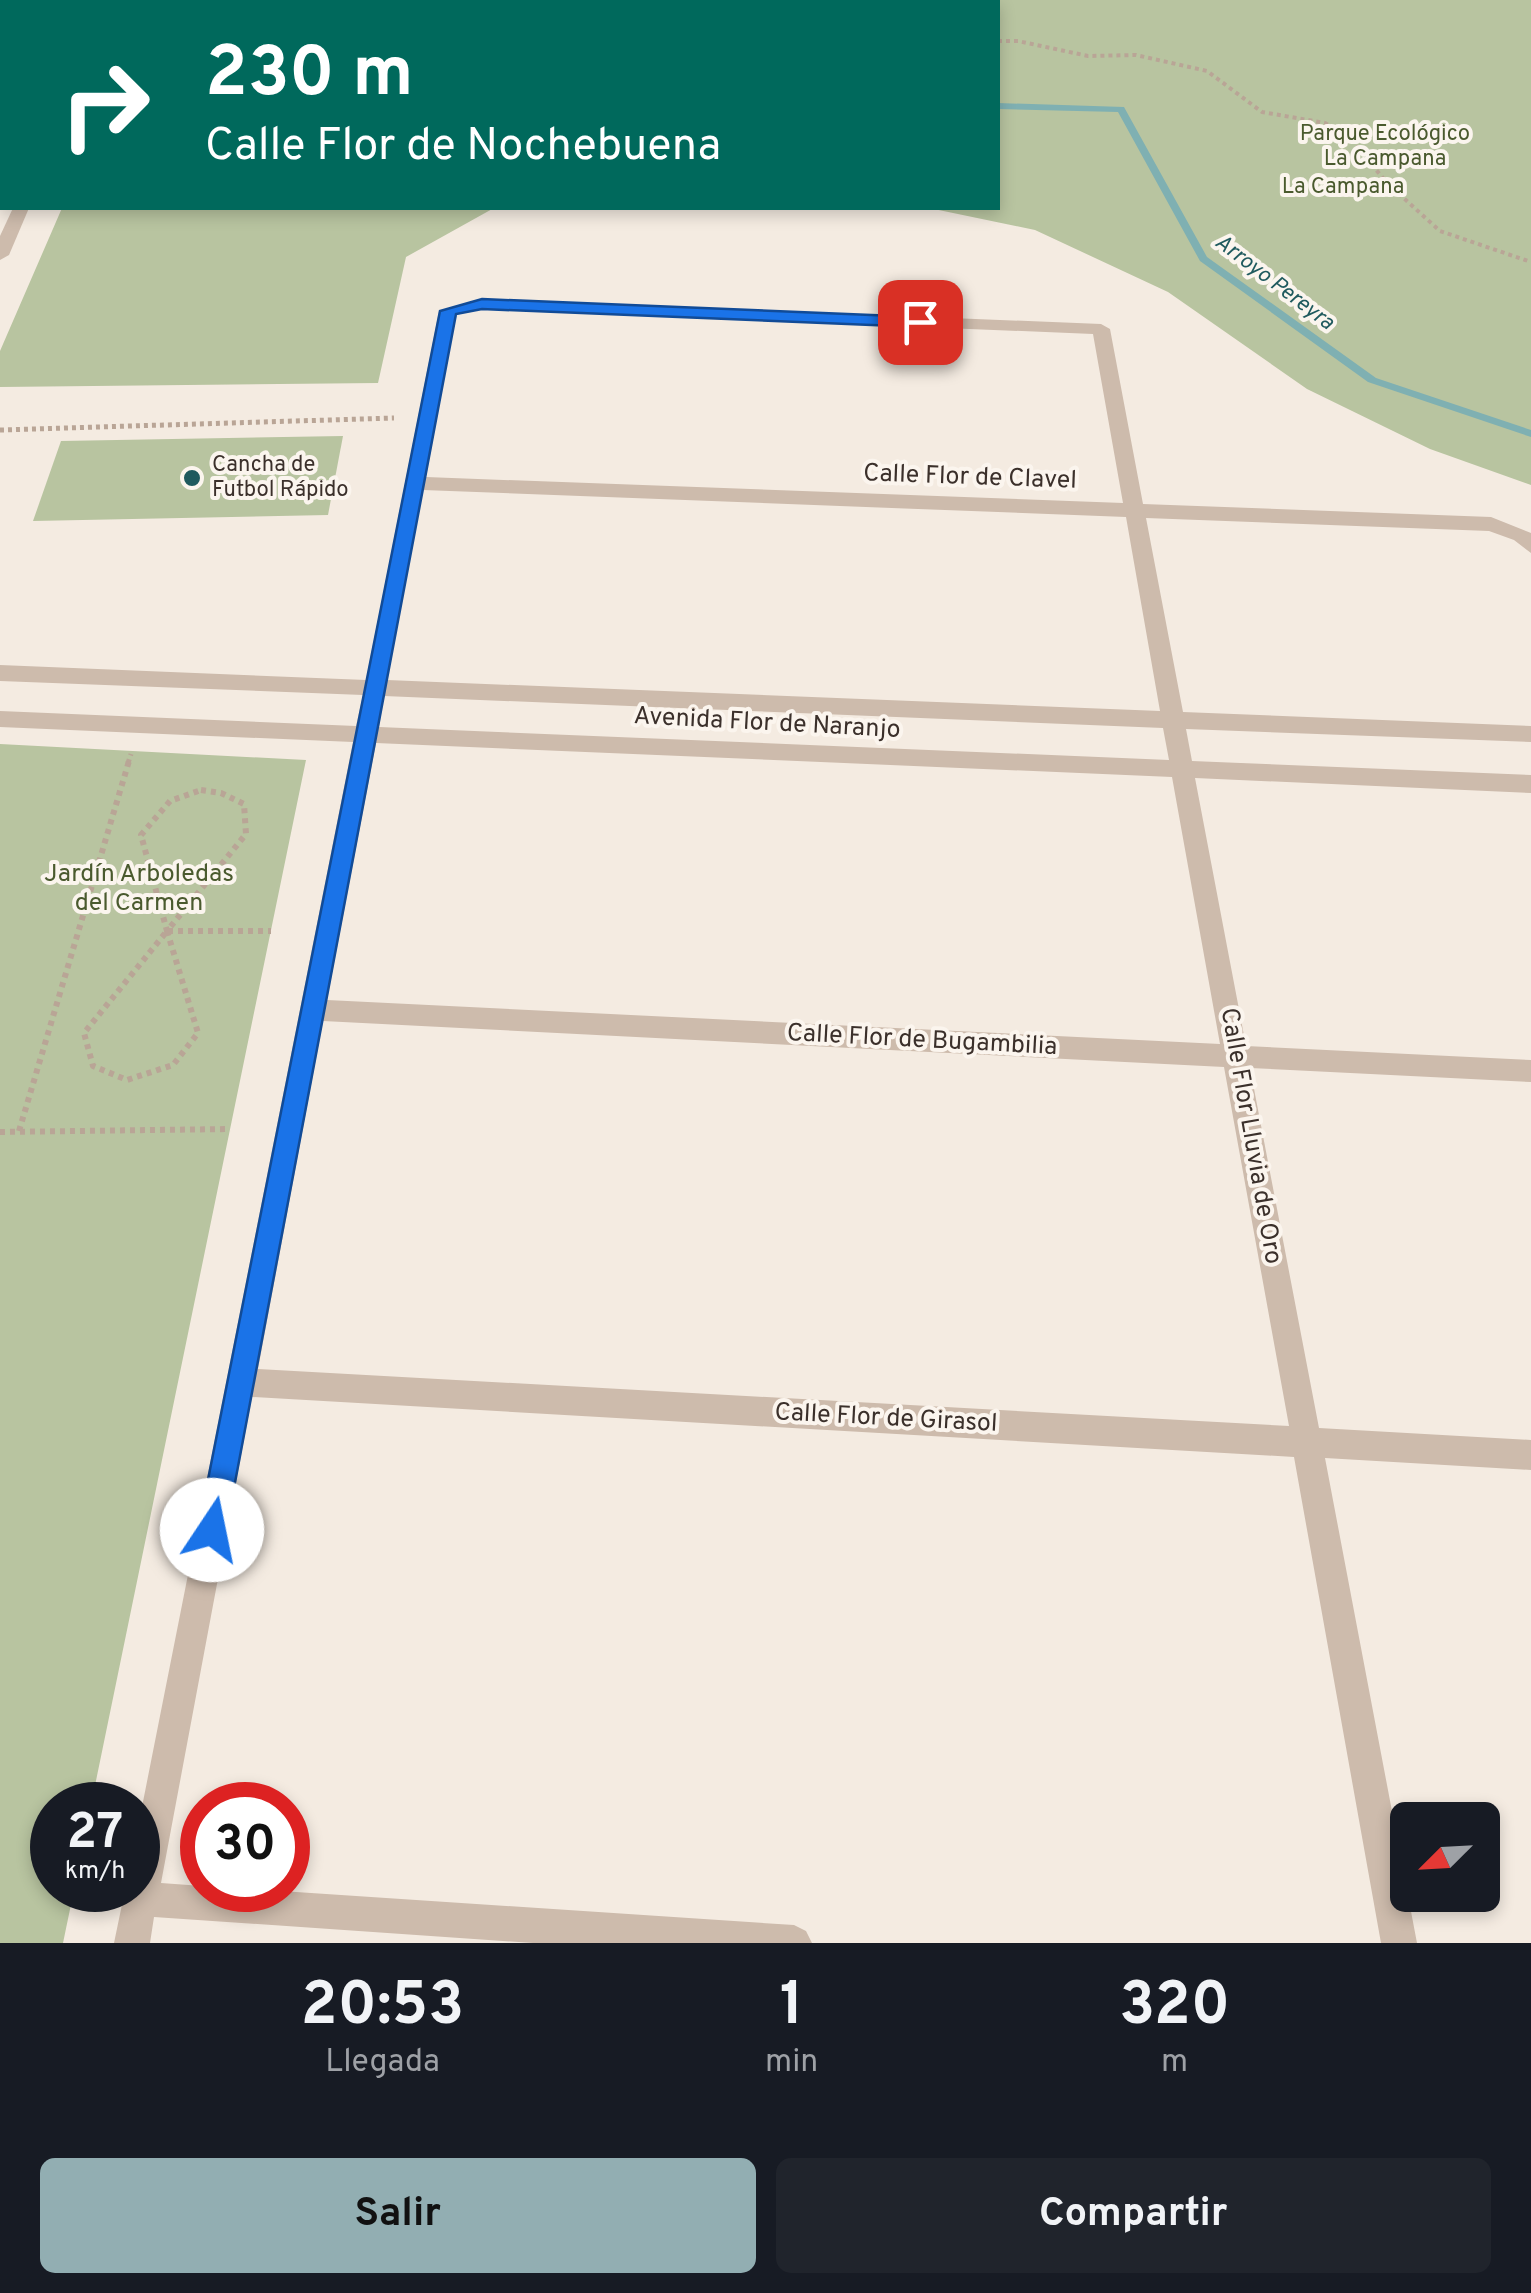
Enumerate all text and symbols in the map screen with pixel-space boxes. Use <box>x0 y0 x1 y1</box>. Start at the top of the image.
text: 230 m <box>205 32 414 121</box>
icon: right <box>40 40 170 170</box>
text: Calle Flor de Nochebuena <box>205 119 721 176</box>
park label: Parque Ecológico La Campana <box>1300 121 1470 173</box>
park label: La Campana <box>1282 174 1404 201</box>
water label: Arroyo Pereyra <box>1209 229 1340 337</box>
pin <box>878 280 963 365</box>
icon: arrive <box>893 295 948 350</box>
place label: Cancha de Futbol Rápido <box>212 452 349 504</box>
street label: Calle Flor de Clavel <box>863 458 1077 498</box>
marker: Cancha de Futbol Rápido <box>181 467 203 489</box>
street label: Avenida Flor de Naranjo <box>633 701 901 747</box>
park label: Jardín Arboledas del Carmen <box>44 859 234 920</box>
street label: Calle Flor Lluvia de Oro <box>1212 1005 1288 1267</box>
street label: Calle Flor de Bugambilia <box>786 1018 1058 1064</box>
street label: Calle Flor de Girasol <box>774 1397 998 1441</box>
position arrow <box>160 1478 264 1582</box>
speed limit sign: 30 <box>180 1782 310 1912</box>
north arrow <box>1390 1802 1500 1912</box>
map controls <box>1390 1802 1500 1912</box>
text: 27 <box>67 1803 123 1866</box>
text: km/h <box>65 1856 125 1888</box>
text: 20:53 <box>301 1970 464 2046</box>
text: 1 <box>780 1970 804 2046</box>
text: 320 <box>1119 1970 1230 2046</box>
text: Llegada <box>325 2043 440 2083</box>
text: min <box>765 2043 818 2083</box>
text: m <box>1161 2043 1188 2083</box>
button: Salir <box>40 2158 756 2273</box>
button: Compartir <box>776 2158 1491 2273</box>

